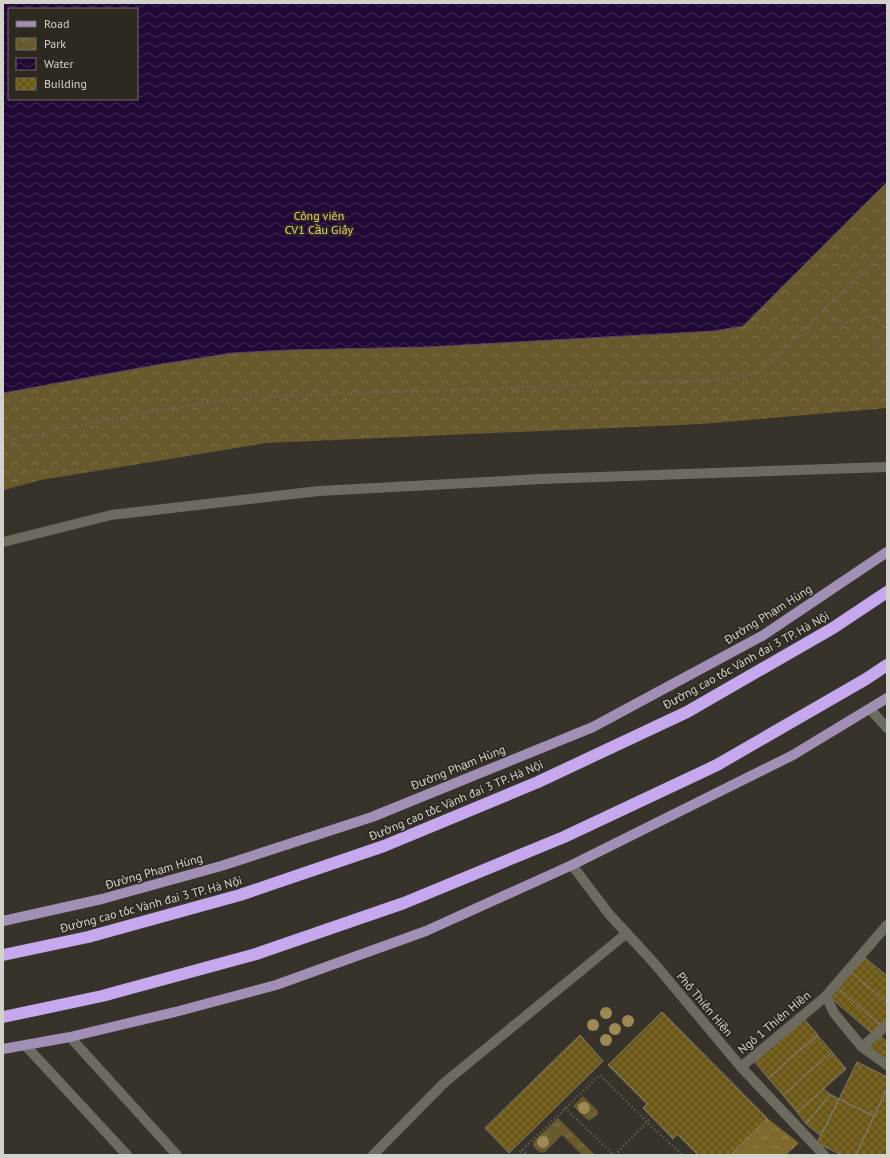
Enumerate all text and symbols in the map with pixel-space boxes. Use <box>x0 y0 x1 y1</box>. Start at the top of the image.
legend <box>8 8 138 100</box>
text: Road <box>44 16 69 31</box>
text: Park <box>44 36 66 51</box>
text: Water <box>44 56 74 71</box>
text: Building <box>44 76 87 91</box>
park label: Công viên CV1 Cầu Giấy <box>285 208 354 237</box>
street label: Đường Phạm Hùng <box>721 581 815 648</box>
street label: Đường cao tốc Vành đai 3 TP. Hà Nội <box>659 608 832 713</box>
street label: Đường Phạm Hùng <box>408 741 507 793</box>
street label: Đường cao tốc Vành đai 3 TP. Hà Nội <box>366 756 545 844</box>
street label: Đường Phạm Hùng <box>103 850 204 892</box>
street label: Đường cao tốc Vành đai 3 TP. Hà Nội <box>57 872 244 936</box>
street label: Phố Thiên Hiền <box>674 969 736 1039</box>
street label: Ngõ 1 Thiên Hiền <box>735 987 813 1057</box>

